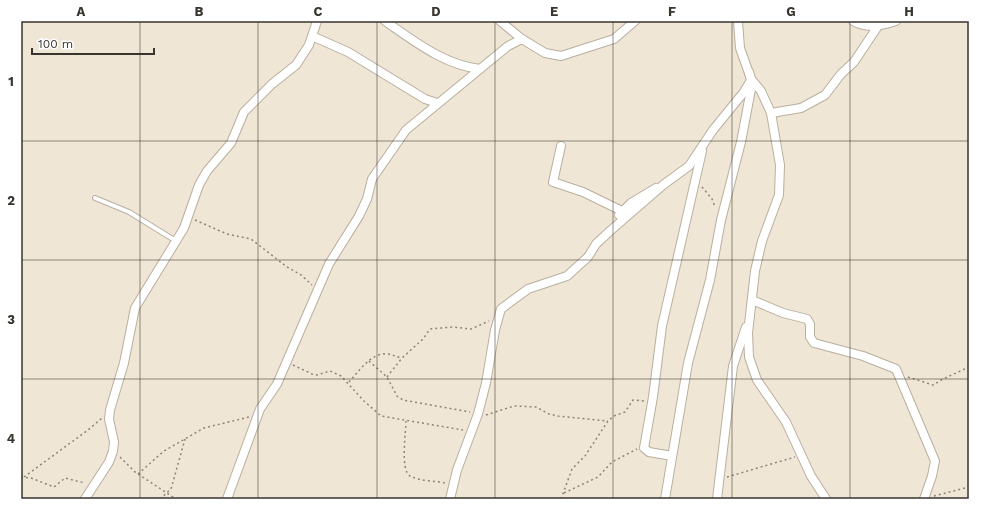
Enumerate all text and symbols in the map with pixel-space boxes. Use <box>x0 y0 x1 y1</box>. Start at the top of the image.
text: A <box>77 4 86 19</box>
text: B <box>195 4 204 19</box>
text: C <box>314 4 323 19</box>
text: D <box>431 4 441 19</box>
text: E <box>550 4 558 19</box>
text: F <box>668 4 676 19</box>
text: G <box>786 4 796 19</box>
text: H <box>904 4 914 19</box>
scale bar <box>32 30 154 56</box>
text: 100 m <box>38 37 73 51</box>
text: 1 <box>8 74 14 89</box>
text: 2 <box>7 193 15 208</box>
text: 3 <box>7 312 15 327</box>
text: 4 <box>7 431 16 446</box>

